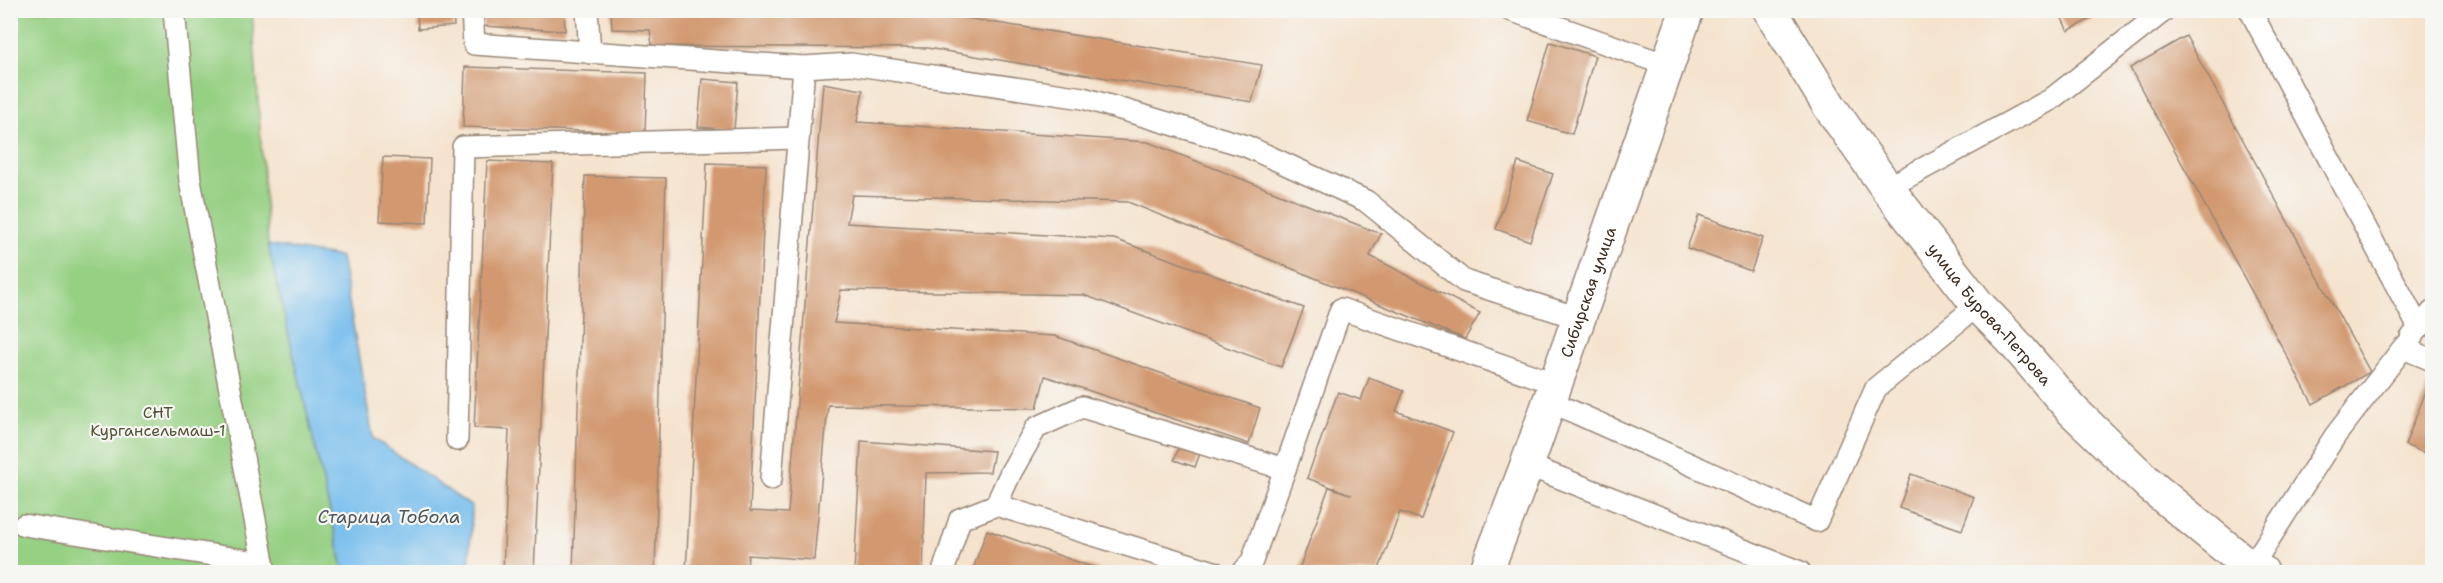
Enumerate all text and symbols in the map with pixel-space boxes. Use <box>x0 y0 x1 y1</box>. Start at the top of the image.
street label: Сибирская улица <box>1555 224 1621 360</box>
street label: улица Бурова-Петрова <box>1923 239 2057 390</box>
park label: СНТ Кургансельмаш-1 <box>90 402 226 441</box>
water label: Старица Тобола <box>317 505 461 529</box>

